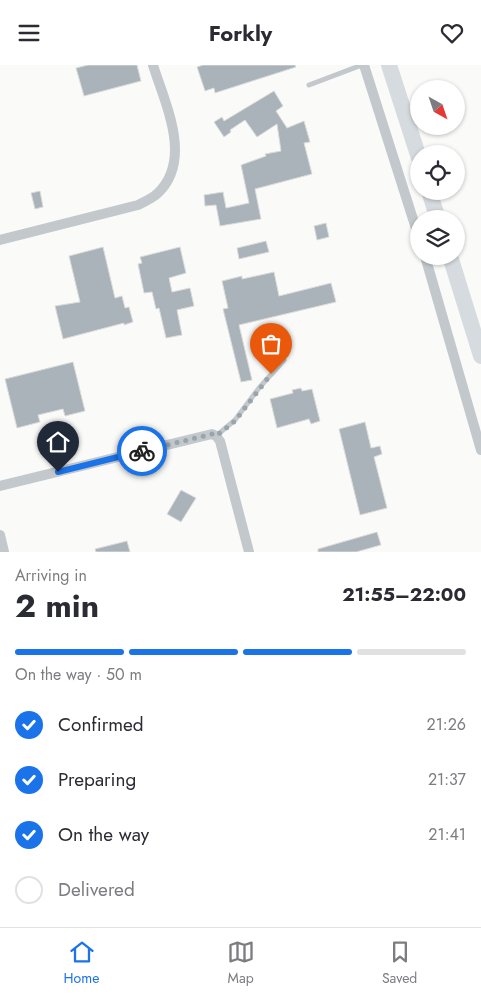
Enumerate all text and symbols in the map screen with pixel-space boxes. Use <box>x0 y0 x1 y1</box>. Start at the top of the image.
text: Forkly <box>209 17 272 49</box>
icon: menu <box>15 19 43 47</box>
icon: heart <box>438 19 466 47</box>
north arrow <box>410 80 465 135</box>
map controls <box>410 80 465 265</box>
button: locate <box>410 145 465 200</box>
button: layers <box>410 210 465 265</box>
pin <box>250 323 292 374</box>
icon: bag <box>257 330 285 358</box>
pin <box>37 421 79 472</box>
courier <box>117 426 167 476</box>
icon: home <box>44 428 72 456</box>
icon: bike <box>128 437 156 465</box>
text: Arriving in <box>15 564 87 587</box>
text: 21:55–22:00 <box>342 581 466 608</box>
text: 2 min <box>15 583 99 629</box>
text: On the way · 50 m <box>15 663 142 686</box>
icon: check <box>15 711 43 739</box>
text: Confirmed <box>58 711 144 738</box>
text: 21:26 <box>427 713 466 736</box>
icon: check <box>15 766 43 794</box>
text: Preparing <box>58 766 136 793</box>
text: 21:37 <box>428 768 466 791</box>
icon: check <box>15 821 43 849</box>
text: On the way <box>58 821 149 848</box>
text: 21:41 <box>428 823 466 846</box>
text: Delivered <box>58 876 135 903</box>
tab: Home <box>64 938 99 988</box>
tab: Map <box>227 938 255 988</box>
tab: Saved <box>382 938 417 988</box>

